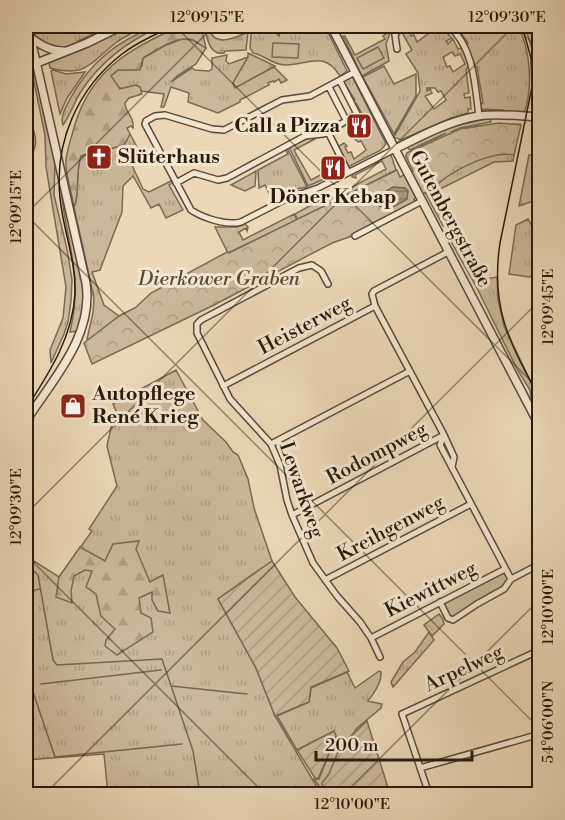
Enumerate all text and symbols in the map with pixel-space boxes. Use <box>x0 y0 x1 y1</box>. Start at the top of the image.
text: 12°09'15"E <box>170 8 244 27</box>
text: 12°09'30"E <box>468 8 546 27</box>
restaurant icon: Call a Pizza <box>344 111 374 141</box>
place label: Call a Pizza <box>234 114 340 139</box>
church icon: Slüterhaus <box>84 142 114 172</box>
place label: Slüterhaus <box>118 145 220 170</box>
street label: Gutenbergstraße <box>403 146 497 292</box>
restaurant icon: Döner Kebap <box>318 153 348 183</box>
text: 12°09'15"E <box>7 170 26 244</box>
place label: Döner Kebap <box>270 185 396 210</box>
park label: Dierkower Graben <box>137 267 301 292</box>
text: 12°09'45"E <box>539 269 558 345</box>
street label: Heisterweg <box>254 291 357 361</box>
place label: Autopflege René Krieg <box>91 382 199 430</box>
shop icon: Autopflege René Krieg <box>58 391 88 421</box>
street label: Rodompweg <box>322 417 432 491</box>
street label: Lewarkweg <box>273 439 329 542</box>
text: 12°09'30"E <box>7 468 26 546</box>
street label: Kreihgenweg <box>333 490 449 568</box>
street label: Kiewittweg <box>381 556 482 624</box>
text: 12°10'00"E <box>539 569 558 645</box>
street label: Arpelweg <box>419 640 508 699</box>
text: 54°06'00"N <box>539 681 558 763</box>
scale bar <box>316 724 472 762</box>
text: 200 m <box>325 734 379 757</box>
text: 12°10'00"E <box>314 795 390 814</box>

